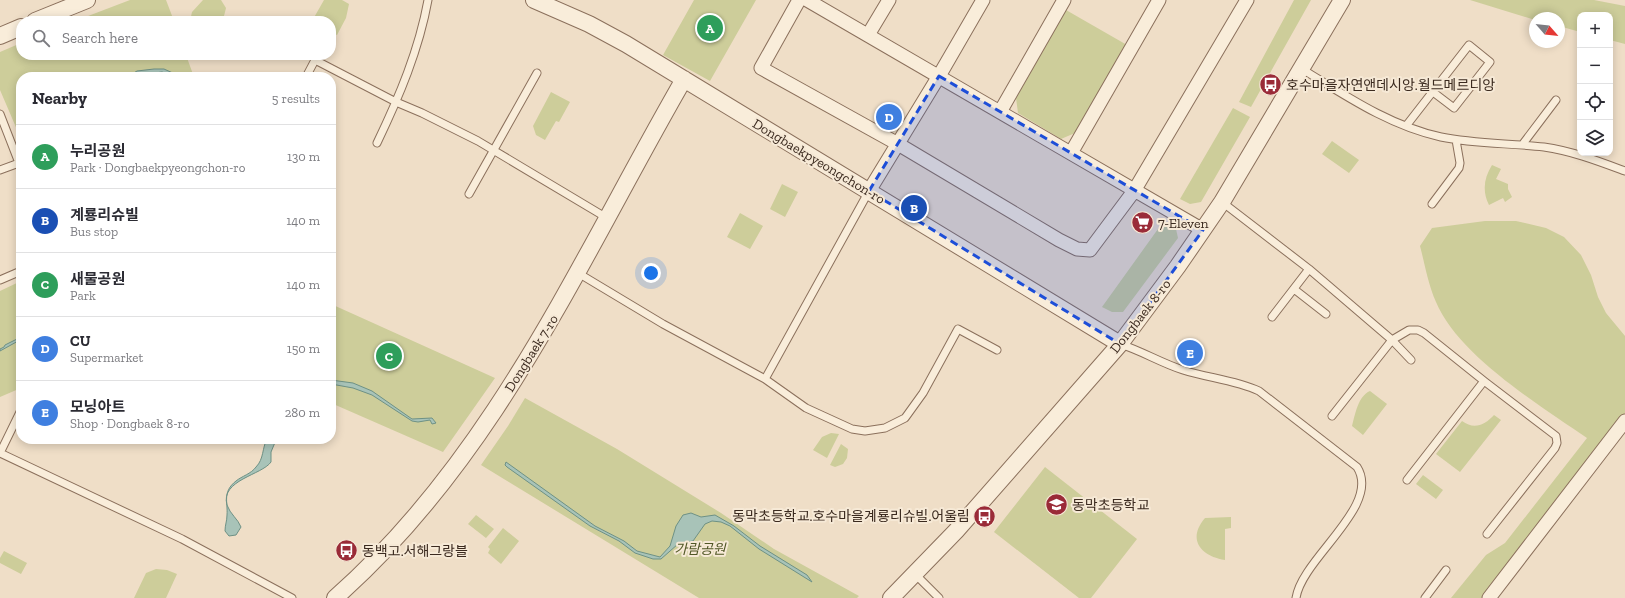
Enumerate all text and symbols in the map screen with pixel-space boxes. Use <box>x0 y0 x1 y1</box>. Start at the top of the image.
north arrow <box>1529 12 1565 48</box>
map controls <box>1577 12 1613 156</box>
button: + <box>1577 12 1613 48</box>
pin: A <box>697 13 723 43</box>
search box <box>16 16 336 60</box>
icon: search <box>30 27 52 49</box>
text: Search here <box>62 29 138 47</box>
button: − <box>1577 48 1613 84</box>
bus stop icon: 호수마을자연앤데시앙.월드메르디앙 <box>1258 72 1284 98</box>
place label: 호수마을자연앤데시앙.월드메르디앙 <box>1286 77 1495 94</box>
button: locate <box>1577 84 1613 120</box>
text: Nearby <box>32 88 87 108</box>
text: 5 results <box>272 91 320 106</box>
pin: D <box>876 102 902 132</box>
street label: Dongbaekpyeongchon-ro <box>750 115 888 207</box>
button: layers <box>1577 120 1613 156</box>
text: 누리공원 <box>70 142 125 160</box>
text: A <box>41 149 49 164</box>
text: 130 m <box>287 149 320 164</box>
text: Park · Dongbaekpyeongchon-ro <box>70 160 245 175</box>
pin: B <box>901 193 927 223</box>
text: 계룡리슈빌 <box>70 206 139 224</box>
supermarket icon: 7-Eleven <box>1130 210 1156 236</box>
text: B <box>41 213 49 228</box>
text: 140 m <box>286 213 320 228</box>
place label: 7-Eleven <box>1158 215 1209 232</box>
text: Bus stop <box>70 224 118 239</box>
your location <box>641 263 661 283</box>
text: 새물공원 <box>70 270 125 288</box>
street label: Dongbaek 8-ro <box>1106 276 1175 357</box>
text: C <box>41 277 49 292</box>
text: 140 m <box>286 277 320 292</box>
text: Park <box>70 288 96 303</box>
street label: Dongbaek 7-ro <box>501 311 562 395</box>
text: CU <box>70 332 90 350</box>
pin: E <box>1177 338 1203 368</box>
text: D <box>40 341 50 356</box>
text: 150 m <box>287 341 320 356</box>
pin: C <box>376 341 402 371</box>
text: Supermarket <box>70 350 143 365</box>
text: 모닝아트 <box>70 398 125 416</box>
text: E <box>41 405 49 420</box>
text: 280 m <box>285 405 320 420</box>
text: Shop · Dongbaek 8-ro <box>70 416 190 431</box>
school or university icon: 동막초등학교 <box>1044 492 1070 518</box>
place label: 동막초등학교 <box>1072 497 1149 514</box>
bus stop icon: 동막초등학교.호수마을계룡리슈빌.어울림 <box>972 503 998 529</box>
place label: 동막초등학교.호수마을계룡리슈빌.어울림 <box>732 508 970 525</box>
bus stop icon: 동백고.서해그랑블 <box>333 538 359 564</box>
park label: 가람공원 <box>674 541 727 558</box>
place label: 동백고.서해그랑블 <box>362 543 468 560</box>

